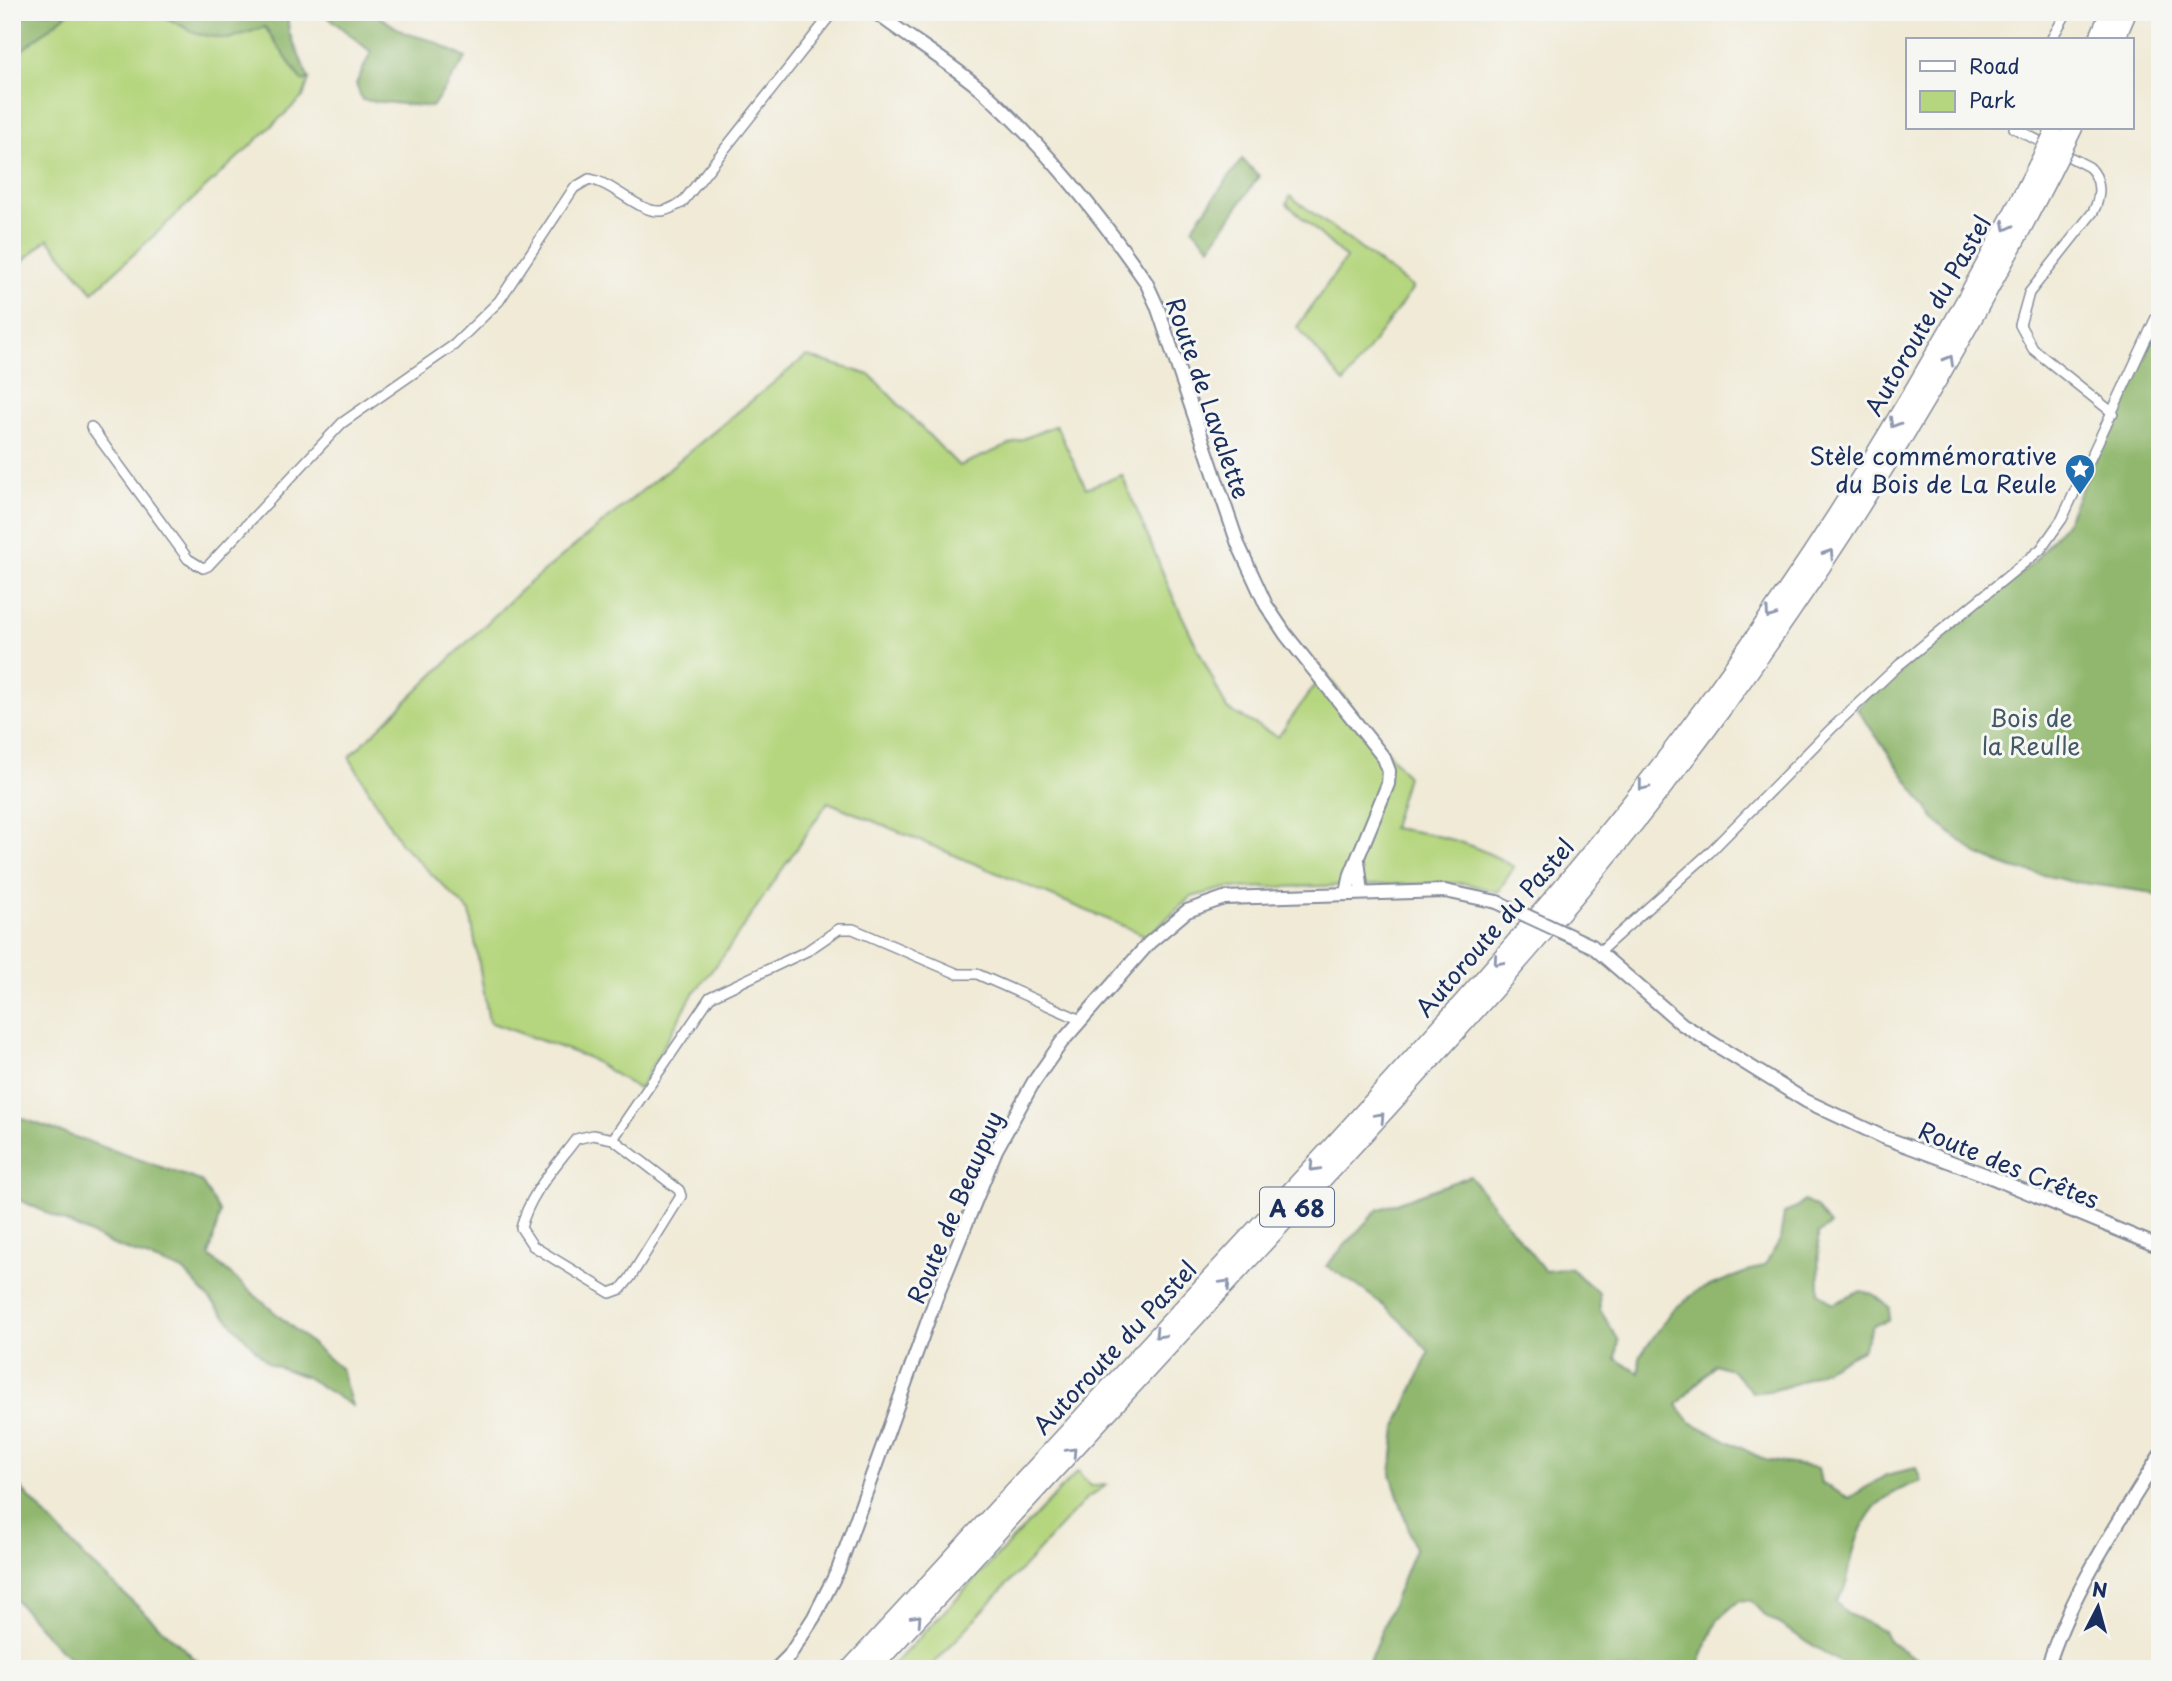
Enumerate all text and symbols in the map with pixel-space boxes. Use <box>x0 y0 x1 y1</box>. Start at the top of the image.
legend <box>1906 38 2134 130</box>
text: Road <box>1969 49 2020 81</box>
text: Park <box>1969 83 2016 115</box>
street label: Autoroute du Pastel <box>1855 208 1999 422</box>
one-way arrow <box>2001 218 2015 231</box>
street label: Route de Lavalette <box>1158 292 1260 504</box>
one-way arrow <box>1941 355 1954 368</box>
one-way arrow <box>1890 416 1903 429</box>
place label: Stèle commémorative du Bois de La Reule <box>1809 437 2057 501</box>
place icon: Stèle commémorative du Bois de La Reule <box>2063 452 2097 496</box>
one-way arrow <box>1821 548 1834 561</box>
one-way arrow <box>1766 606 1778 619</box>
park label: Bois de la Reulle <box>1982 699 2080 763</box>
one-way arrow <box>1639 778 1652 790</box>
street label: Autoroute du Pastel <box>1406 830 1582 1024</box>
one-way arrow <box>1494 953 1507 966</box>
street label: Route de Beaupuy <box>897 1105 1011 1309</box>
street label: Route des Crêtes <box>1913 1111 2105 1217</box>
one-way arrow <box>1371 1112 1384 1125</box>
one-way arrow <box>1309 1159 1322 1172</box>
road number: A 68 <box>1260 1188 1334 1226</box>
street label: Autoroute du Pastel <box>1024 1252 1204 1442</box>
one-way arrow <box>1218 1279 1230 1292</box>
one-way arrow <box>1155 1326 1167 1339</box>
one-way arrow <box>1063 1447 1076 1460</box>
north arrow <box>2064 1572 2134 1642</box>
text: N <box>2091 1574 2109 1604</box>
one-way arrow <box>909 1614 922 1627</box>

